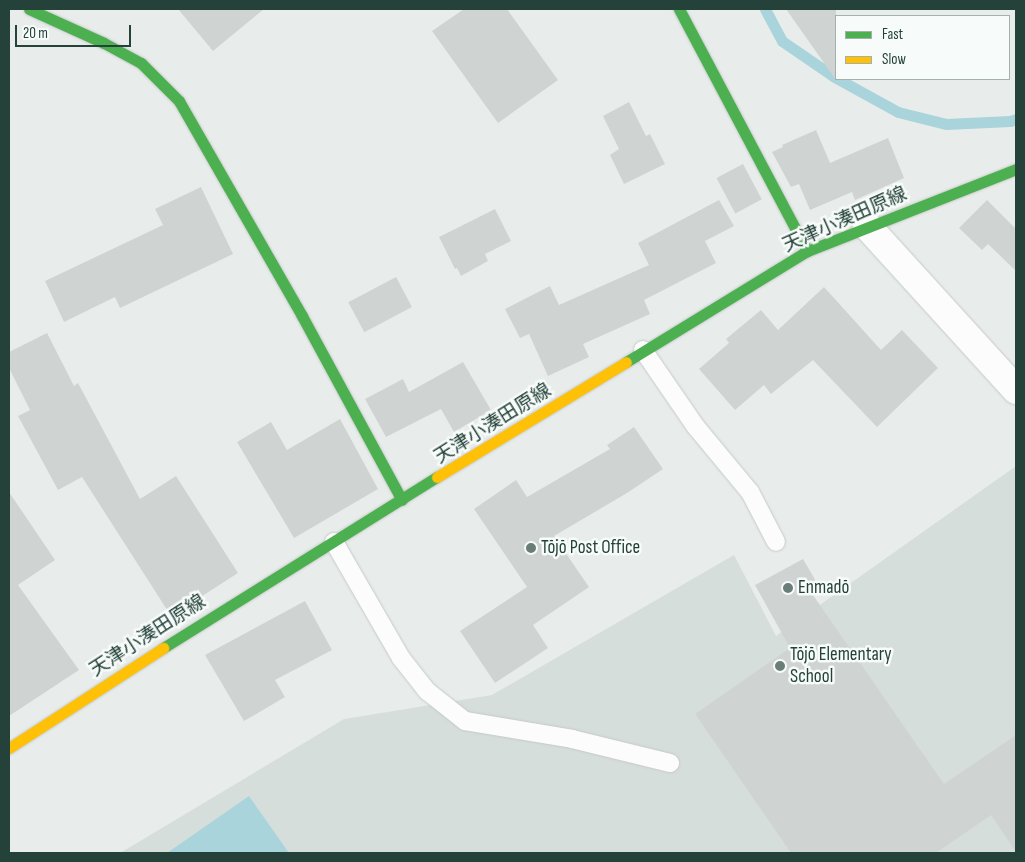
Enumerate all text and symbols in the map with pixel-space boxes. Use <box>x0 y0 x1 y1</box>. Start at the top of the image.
scale bar <box>18 15 134 47</box>
legend <box>835 15 1010 80</box>
text: 20 m <box>23 24 48 43</box>
text: Fast <box>882 25 903 44</box>
text: Slow <box>882 50 906 69</box>
street label: 天津小湊田原線 <box>780 183 910 257</box>
street label: 天津小湊田原線 <box>431 379 555 469</box>
place label: Tōjō Post Office <box>541 537 640 559</box>
marker: Tōjō Post Office <box>525 542 537 554</box>
place label: Enmadō <box>798 577 849 599</box>
marker: Enmadō <box>782 582 794 594</box>
street label: 天津小湊田原線 <box>86 590 210 682</box>
place label: Tōjō Elementary School <box>790 644 892 688</box>
marker: Tōjō Elementary School <box>774 660 786 672</box>

